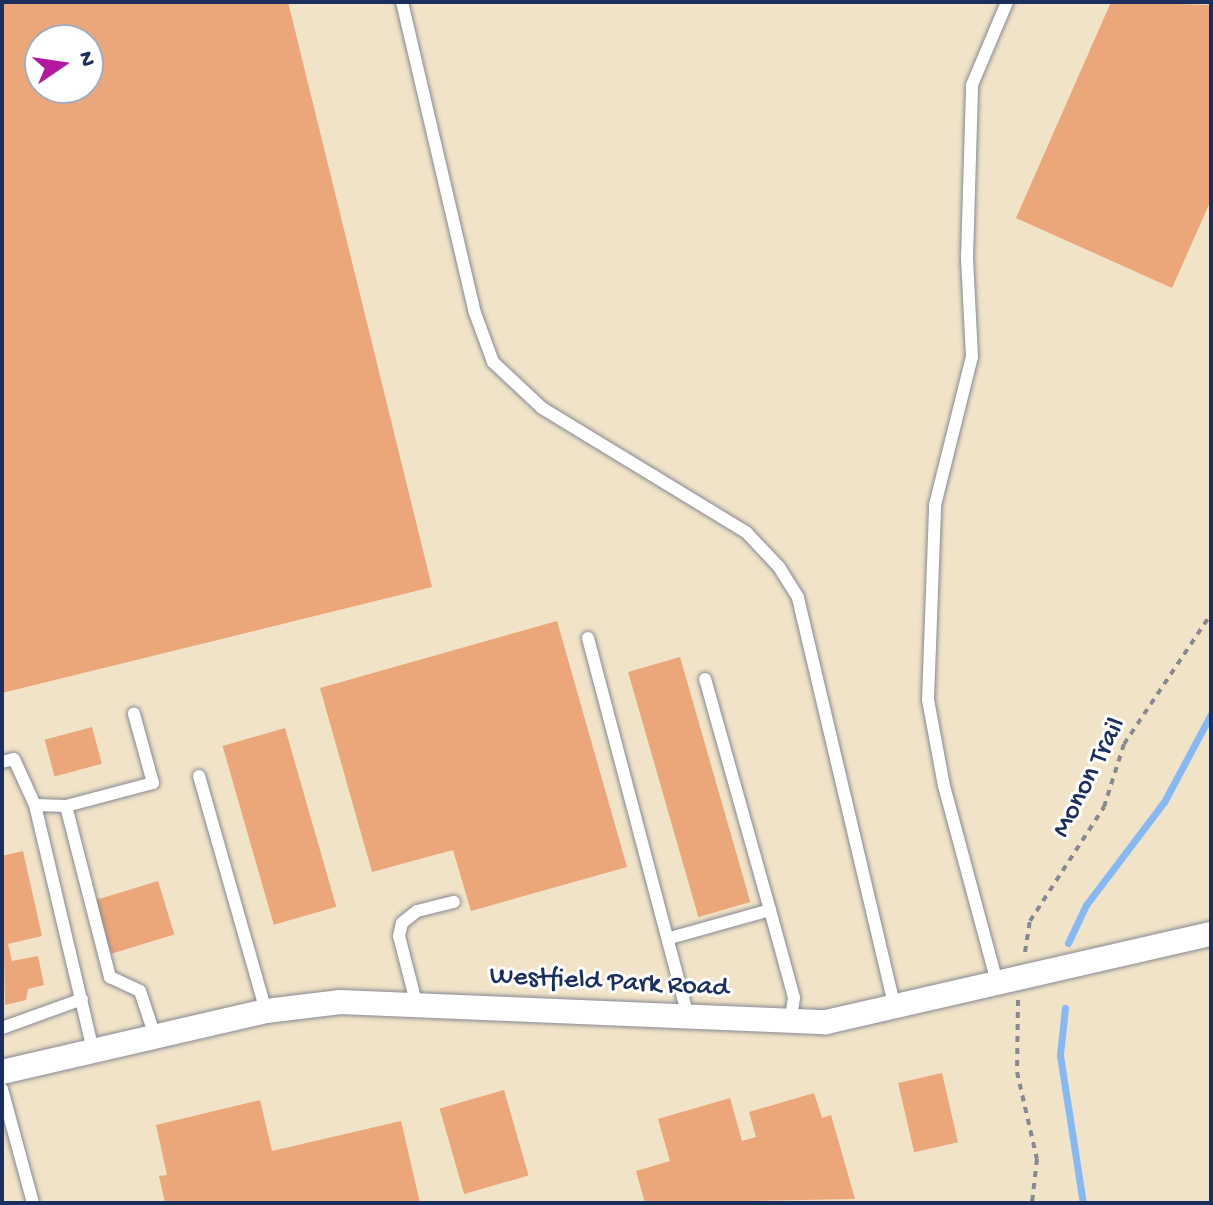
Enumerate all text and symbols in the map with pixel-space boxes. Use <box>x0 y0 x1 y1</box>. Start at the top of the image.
north arrow <box>24 24 104 104</box>
text: N <box>71 49 100 69</box>
street label: Monon Trail <box>1045 712 1135 844</box>
street label: Westfield Park Road <box>489 960 729 1006</box>

